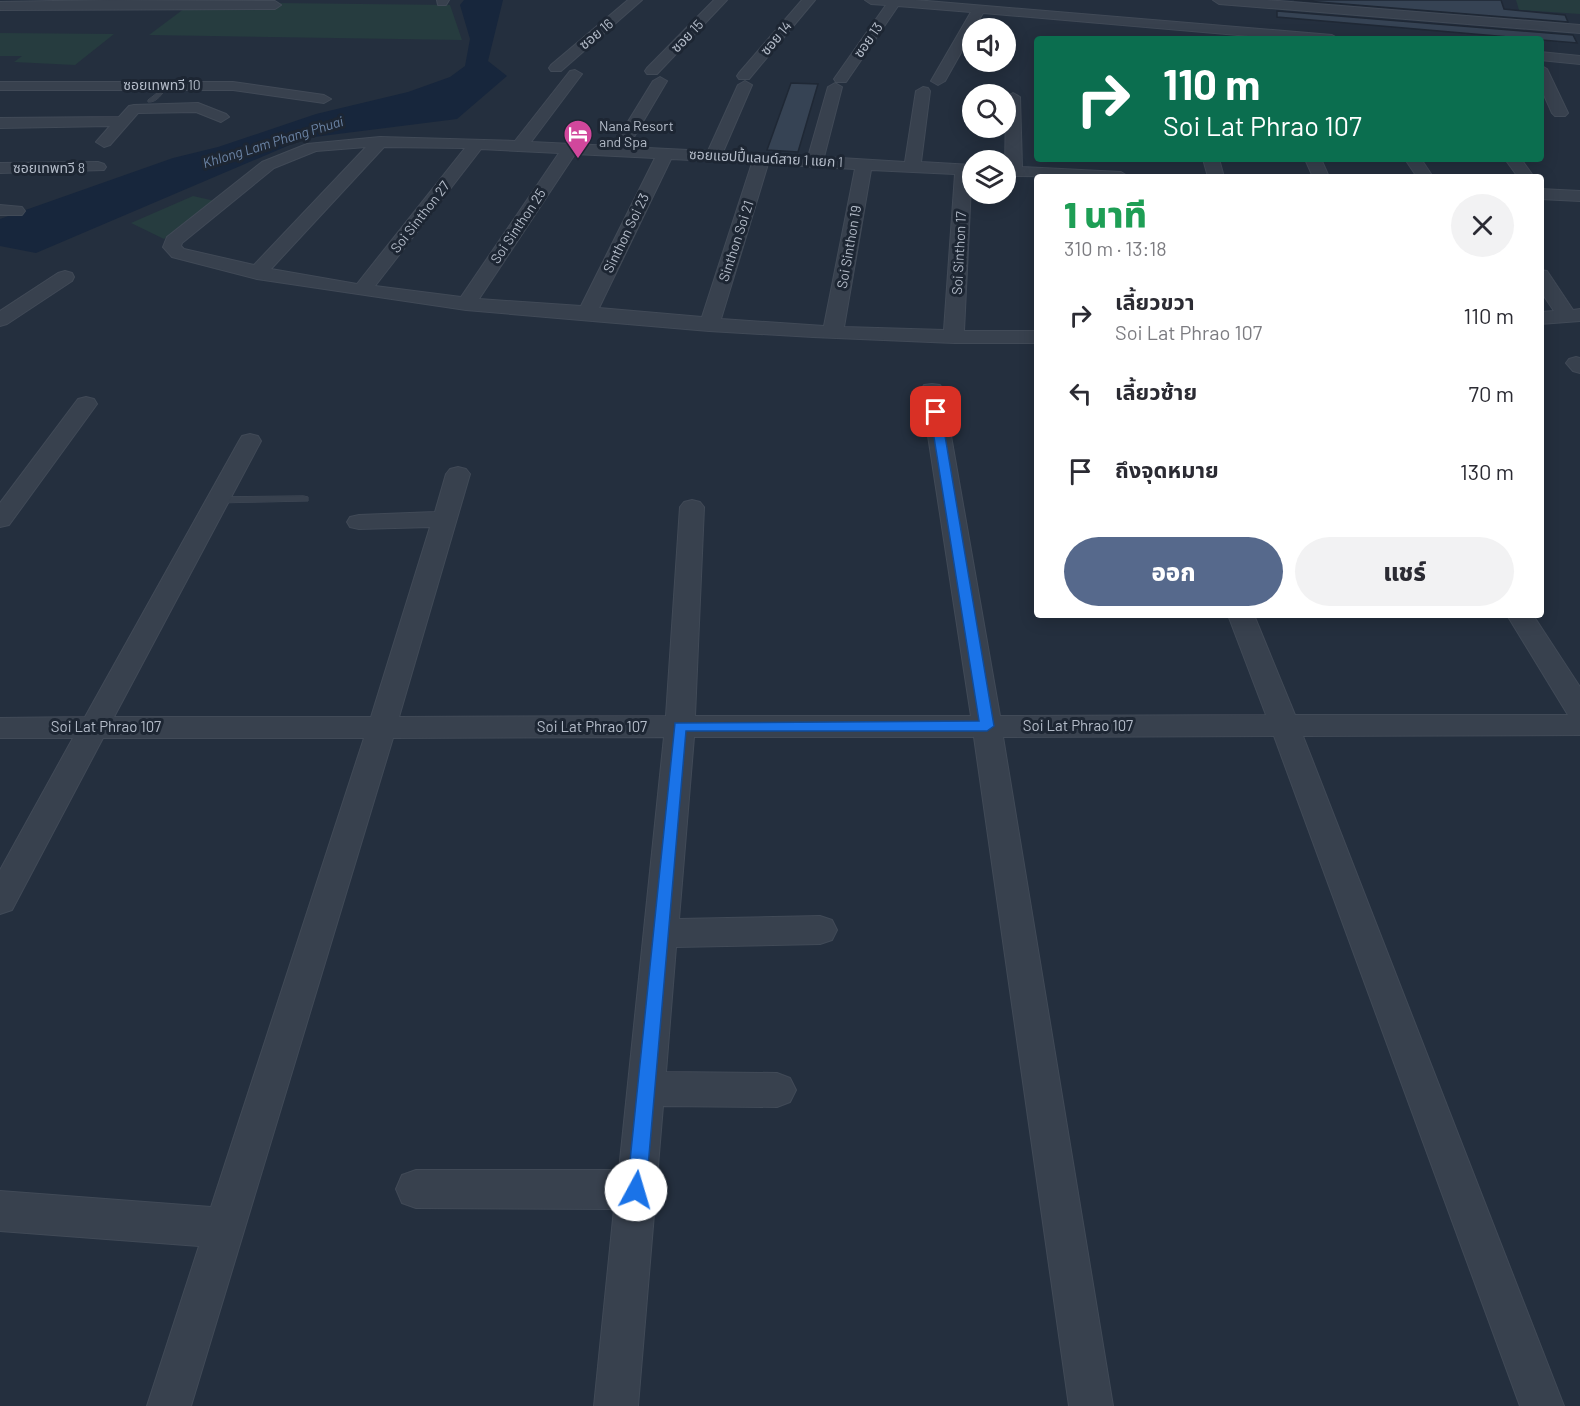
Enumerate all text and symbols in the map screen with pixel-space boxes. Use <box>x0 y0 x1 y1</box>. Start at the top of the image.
street label: ซอย 16 <box>575 15 616 53</box>
street label: ซอย 15 <box>667 16 706 56</box>
street label: ซอย 14 <box>756 17 795 58</box>
map controls <box>962 18 1016 204</box>
button: sound <box>962 18 1016 72</box>
street label: ซอย 13 <box>849 19 886 61</box>
text: 110 m <box>1163 58 1260 108</box>
icon: right <box>1064 60 1142 138</box>
street label: ซอยเทพทวี 10 <box>123 76 201 93</box>
button: search <box>962 84 1016 138</box>
text: Soi Lat Phrao 107 <box>1163 109 1362 141</box>
water label: Khlong Lam Phang Phuai <box>201 112 346 171</box>
place label: Nana Resort and Spa <box>599 117 674 150</box>
hotel icon: Nana Resort and Spa <box>562 118 594 160</box>
street label: ซอยแฮปปี้แลนด์สาย 1 แยก 1 <box>689 144 844 170</box>
button: layers <box>962 150 1016 204</box>
street label: ซอยเทพทวี 8 <box>13 159 85 176</box>
street label: Soi Sinthon 27 <box>386 177 453 256</box>
street label: Soi Sinthon 25 <box>486 185 549 266</box>
street label: Sinthon Soi 23 <box>599 190 652 275</box>
text: 1 นาที <box>1064 192 1147 235</box>
button: close <box>1451 194 1514 257</box>
street label: Sinthon Soi 21 <box>714 198 757 284</box>
street label: Soi Sinthon 19 <box>833 204 864 290</box>
street label: Soi Sinthon 17 <box>948 210 969 295</box>
text: 310 m · 13:18 <box>1064 236 1167 260</box>
text: เลี้ยวขวา <box>1115 288 1195 314</box>
icon: right <box>1064 299 1097 332</box>
text: 110 m <box>1464 302 1514 328</box>
text: Soi Lat Phrao 107 <box>1115 320 1262 344</box>
icon: left <box>1064 377 1097 410</box>
text: เลี้ยวซ้าย <box>1115 378 1197 404</box>
text: 70 m <box>1469 380 1514 406</box>
pin <box>910 386 961 437</box>
icon: arrive <box>919 395 952 428</box>
icon: arrive <box>1064 455 1097 488</box>
text: ถึงจุดหมาย <box>1115 456 1219 482</box>
text: 130 m <box>1460 458 1514 484</box>
button: ออก <box>1064 537 1283 606</box>
button: แชร์ <box>1295 537 1514 606</box>
street label: Soi Lat Phrao 107 <box>1023 716 1133 734</box>
street label: Soi Lat Phrao 107 <box>51 717 161 735</box>
street label: Soi Lat Phrao 107 <box>537 717 647 735</box>
position arrow <box>604 1158 668 1222</box>

